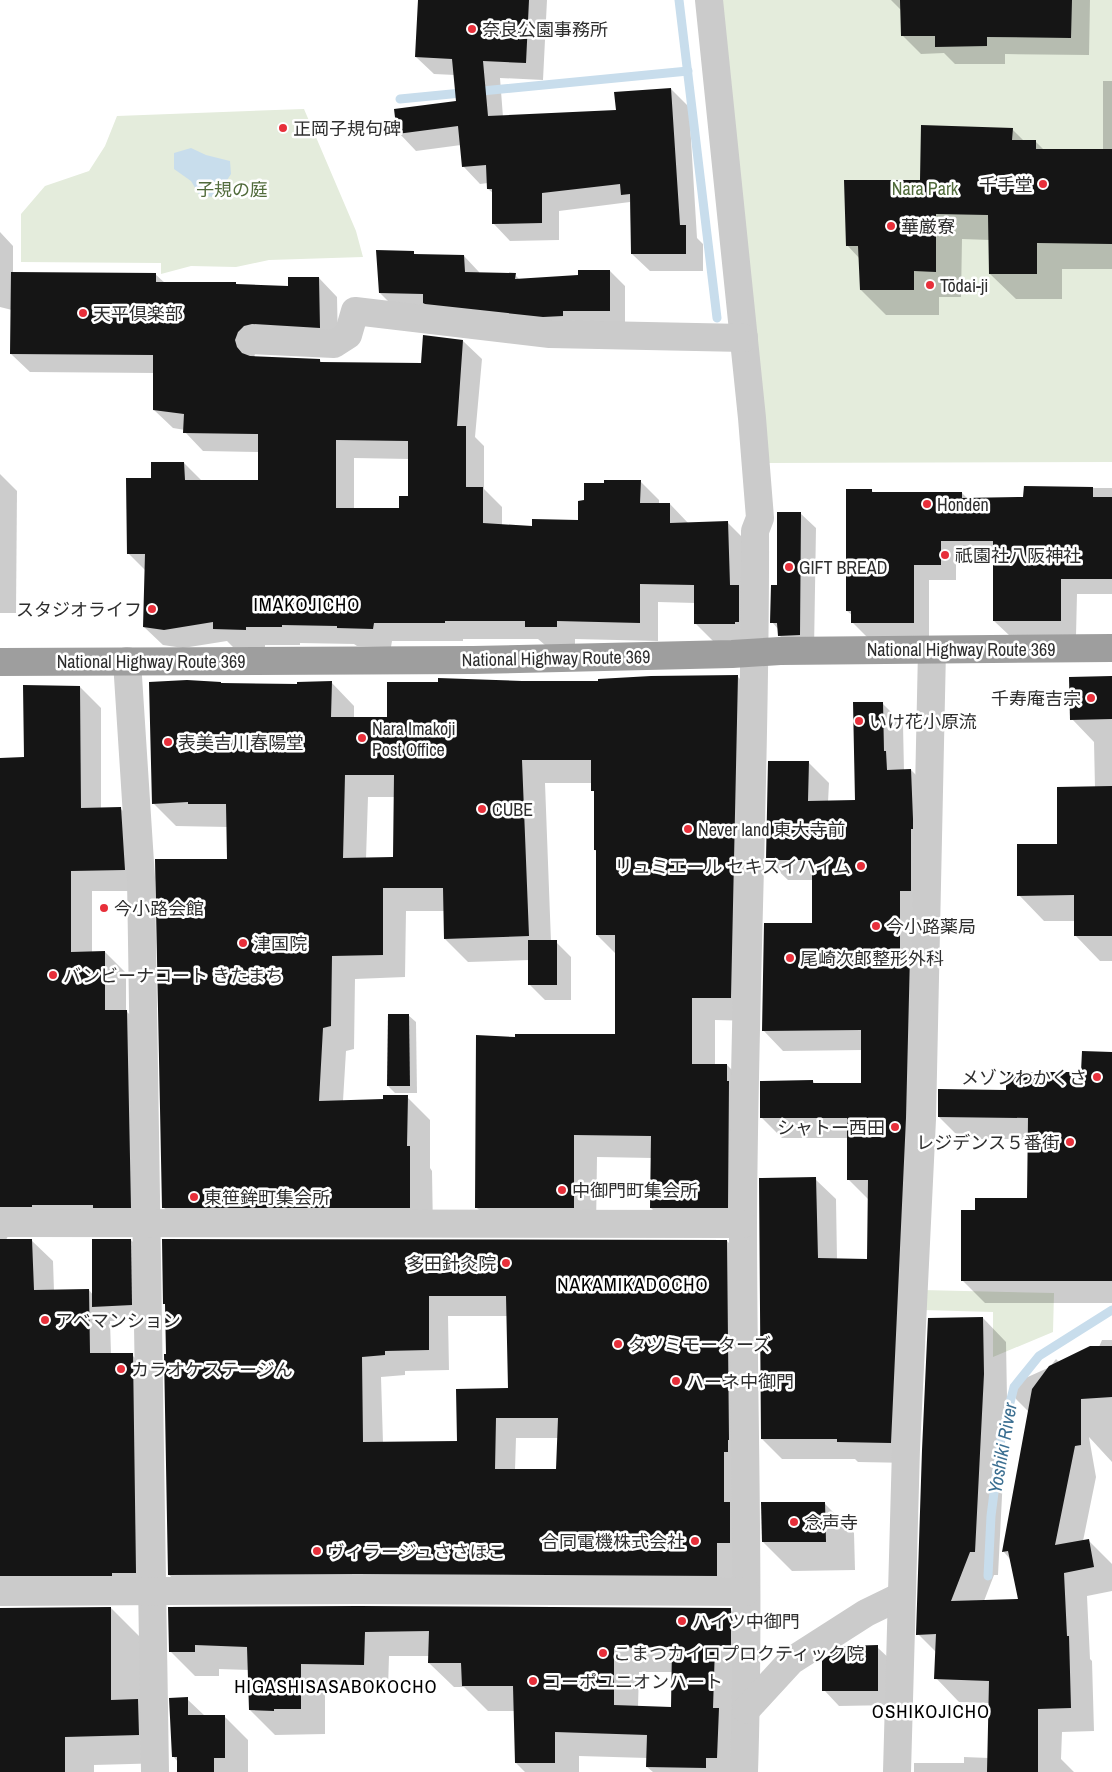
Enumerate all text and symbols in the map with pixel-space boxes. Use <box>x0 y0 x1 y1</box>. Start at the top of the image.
place label: 奈良公園事務所 <box>482 17 608 42</box>
marker: 奈良公園事務所 <box>466 23 478 35</box>
place label: 正岡子規句碑 <box>293 116 401 141</box>
marker: 正岡子規句碑 <box>277 122 289 134</box>
place label: 千手堂 <box>979 172 1033 197</box>
park label: Nara Park <box>892 176 959 201</box>
park label: 子規の庭 <box>196 177 268 202</box>
marker: 千手堂 <box>1037 178 1049 190</box>
place label: 華厳寮 <box>901 214 955 239</box>
marker: 華厳寮 <box>885 220 897 232</box>
place label: Tōdai-ji <box>940 273 988 298</box>
marker: Tōdai-ji <box>924 279 936 291</box>
place label: 天平倶楽部 <box>93 301 183 326</box>
marker: 天平倶楽部 <box>77 307 89 319</box>
place label: Honden <box>937 492 989 517</box>
marker: Honden <box>921 498 933 510</box>
place label: 祇園社八阪神社 <box>955 543 1081 568</box>
marker: 祇園社八阪神社 <box>939 549 951 561</box>
place label: GIFT BREAD <box>799 555 887 580</box>
marker: GIFT BREAD <box>783 561 795 573</box>
district label: IMAKOJICHO <box>254 591 360 617</box>
place label: スタジオライフ <box>16 597 142 622</box>
marker: スタジオライフ <box>146 603 158 615</box>
street label: National Highway Route 369 <box>867 637 1055 662</box>
street label: National Highway Route 369 <box>461 644 651 672</box>
street label: National Highway Route 369 <box>57 649 245 674</box>
place label: 千寿庵吉宗 <box>991 686 1081 711</box>
marker: 千寿庵吉宗 <box>1085 692 1097 704</box>
place label: いけ花小原流 <box>869 709 977 734</box>
marker: いけ花小原流 <box>853 715 865 727</box>
place label: Nara Imakoji Post Office <box>372 716 456 762</box>
place label: 表美吉川春陽堂 <box>178 730 304 755</box>
marker: Nara Imakoji Post Office <box>356 732 368 744</box>
marker: 表美吉川春陽堂 <box>162 736 174 748</box>
place label: CUBE <box>492 797 533 822</box>
marker: CUBE <box>476 803 488 815</box>
place label: Never land 東大寺前 <box>698 817 845 842</box>
marker: Never land 東大寺前 <box>682 823 694 835</box>
place label: リュミエール セキスイハイム <box>615 854 851 879</box>
marker: リュミエール セキスイハイム <box>855 860 867 872</box>
place label: 今小路会館 <box>114 896 204 921</box>
marker: 今小路会館 <box>98 902 110 914</box>
place label: 今小路薬局 <box>886 914 976 939</box>
marker: 今小路薬局 <box>870 920 882 932</box>
place label: 津国院 <box>253 931 307 956</box>
marker: 津国院 <box>237 937 249 949</box>
place label: 尾崎次郎整形外科 <box>800 946 944 971</box>
marker: 尾崎次郎整形外科 <box>784 952 796 964</box>
place label: バンビーナコート きたまち <box>63 963 283 988</box>
marker: バンビーナコート きたまち <box>47 969 59 981</box>
place label: メゾンわかくさ <box>961 1065 1087 1090</box>
marker: メゾンわかくさ <box>1091 1071 1103 1083</box>
place label: シャトー西田 <box>777 1115 885 1140</box>
marker: シャトー西田 <box>889 1121 901 1133</box>
place label: レジデンス５番街 <box>916 1130 1060 1155</box>
marker: レジデンス５番街 <box>1064 1136 1076 1148</box>
place label: 中御門町集会所 <box>572 1178 698 1203</box>
marker: 中御門町集会所 <box>556 1184 568 1196</box>
place label: 東笹鉾町集会所 <box>204 1185 330 1210</box>
marker: 東笹鉾町集会所 <box>188 1191 200 1203</box>
place label: 多田針灸院 <box>406 1251 496 1276</box>
marker: 多田針灸院 <box>500 1257 512 1269</box>
district label: NAKAMIKADOCHO <box>557 1271 709 1297</box>
place label: アベマンション <box>55 1308 181 1333</box>
marker: アベマンション <box>39 1314 51 1326</box>
place label: タツミモーターズ <box>628 1332 771 1357</box>
marker: タツミモーターズ <box>612 1338 624 1350</box>
place label: カラオケステージん <box>131 1357 293 1382</box>
marker: カラオケステージん <box>115 1363 127 1375</box>
place label: ハーネ中御門 <box>686 1369 794 1394</box>
marker: ハーネ中御門 <box>670 1375 682 1387</box>
water label: Yoshiki River <box>981 1400 1023 1495</box>
place label: 念声寺 <box>804 1510 858 1535</box>
marker: 念声寺 <box>788 1516 800 1528</box>
place label: 合同電機株式会社 <box>541 1529 685 1554</box>
marker: 合同電機株式会社 <box>689 1535 701 1547</box>
place label: ヴィラージュささほこ <box>327 1539 505 1564</box>
marker: ヴィラージュささほこ <box>311 1545 323 1557</box>
place label: ハイツ中御門 <box>692 1609 800 1634</box>
marker: ハイツ中御門 <box>676 1615 688 1627</box>
place label: こまつカイロプロクティック院 <box>613 1641 864 1666</box>
marker: こまつカイロプロクティック院 <box>597 1647 609 1659</box>
place label: コーポユニオンハート <box>543 1669 723 1694</box>
district label: HIGASHISASABOKOCHO <box>234 1673 438 1699</box>
marker: コーポユニオンハート <box>527 1675 539 1687</box>
district label: OSHIKOJICHO <box>872 1698 990 1724</box>

